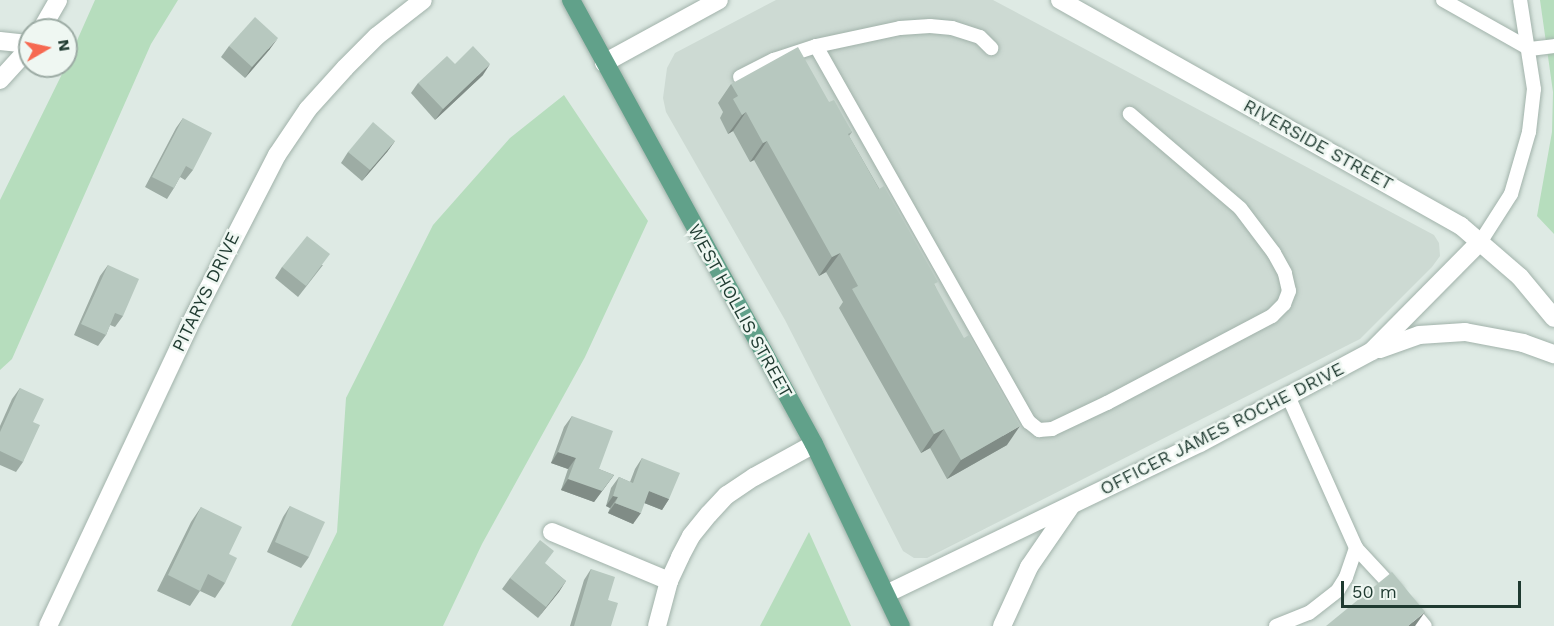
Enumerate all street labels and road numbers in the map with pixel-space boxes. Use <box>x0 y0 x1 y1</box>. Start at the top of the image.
street label: RIVERSIDE STREET <box>1239 95 1397 195</box>
street label: WEST HOLLIS STREET <box>683 220 797 402</box>
street label: PITARYS DRIVE <box>168 229 244 355</box>
street label: OFFICER JAMES ROCHE DRIVE <box>1096 358 1348 500</box>

